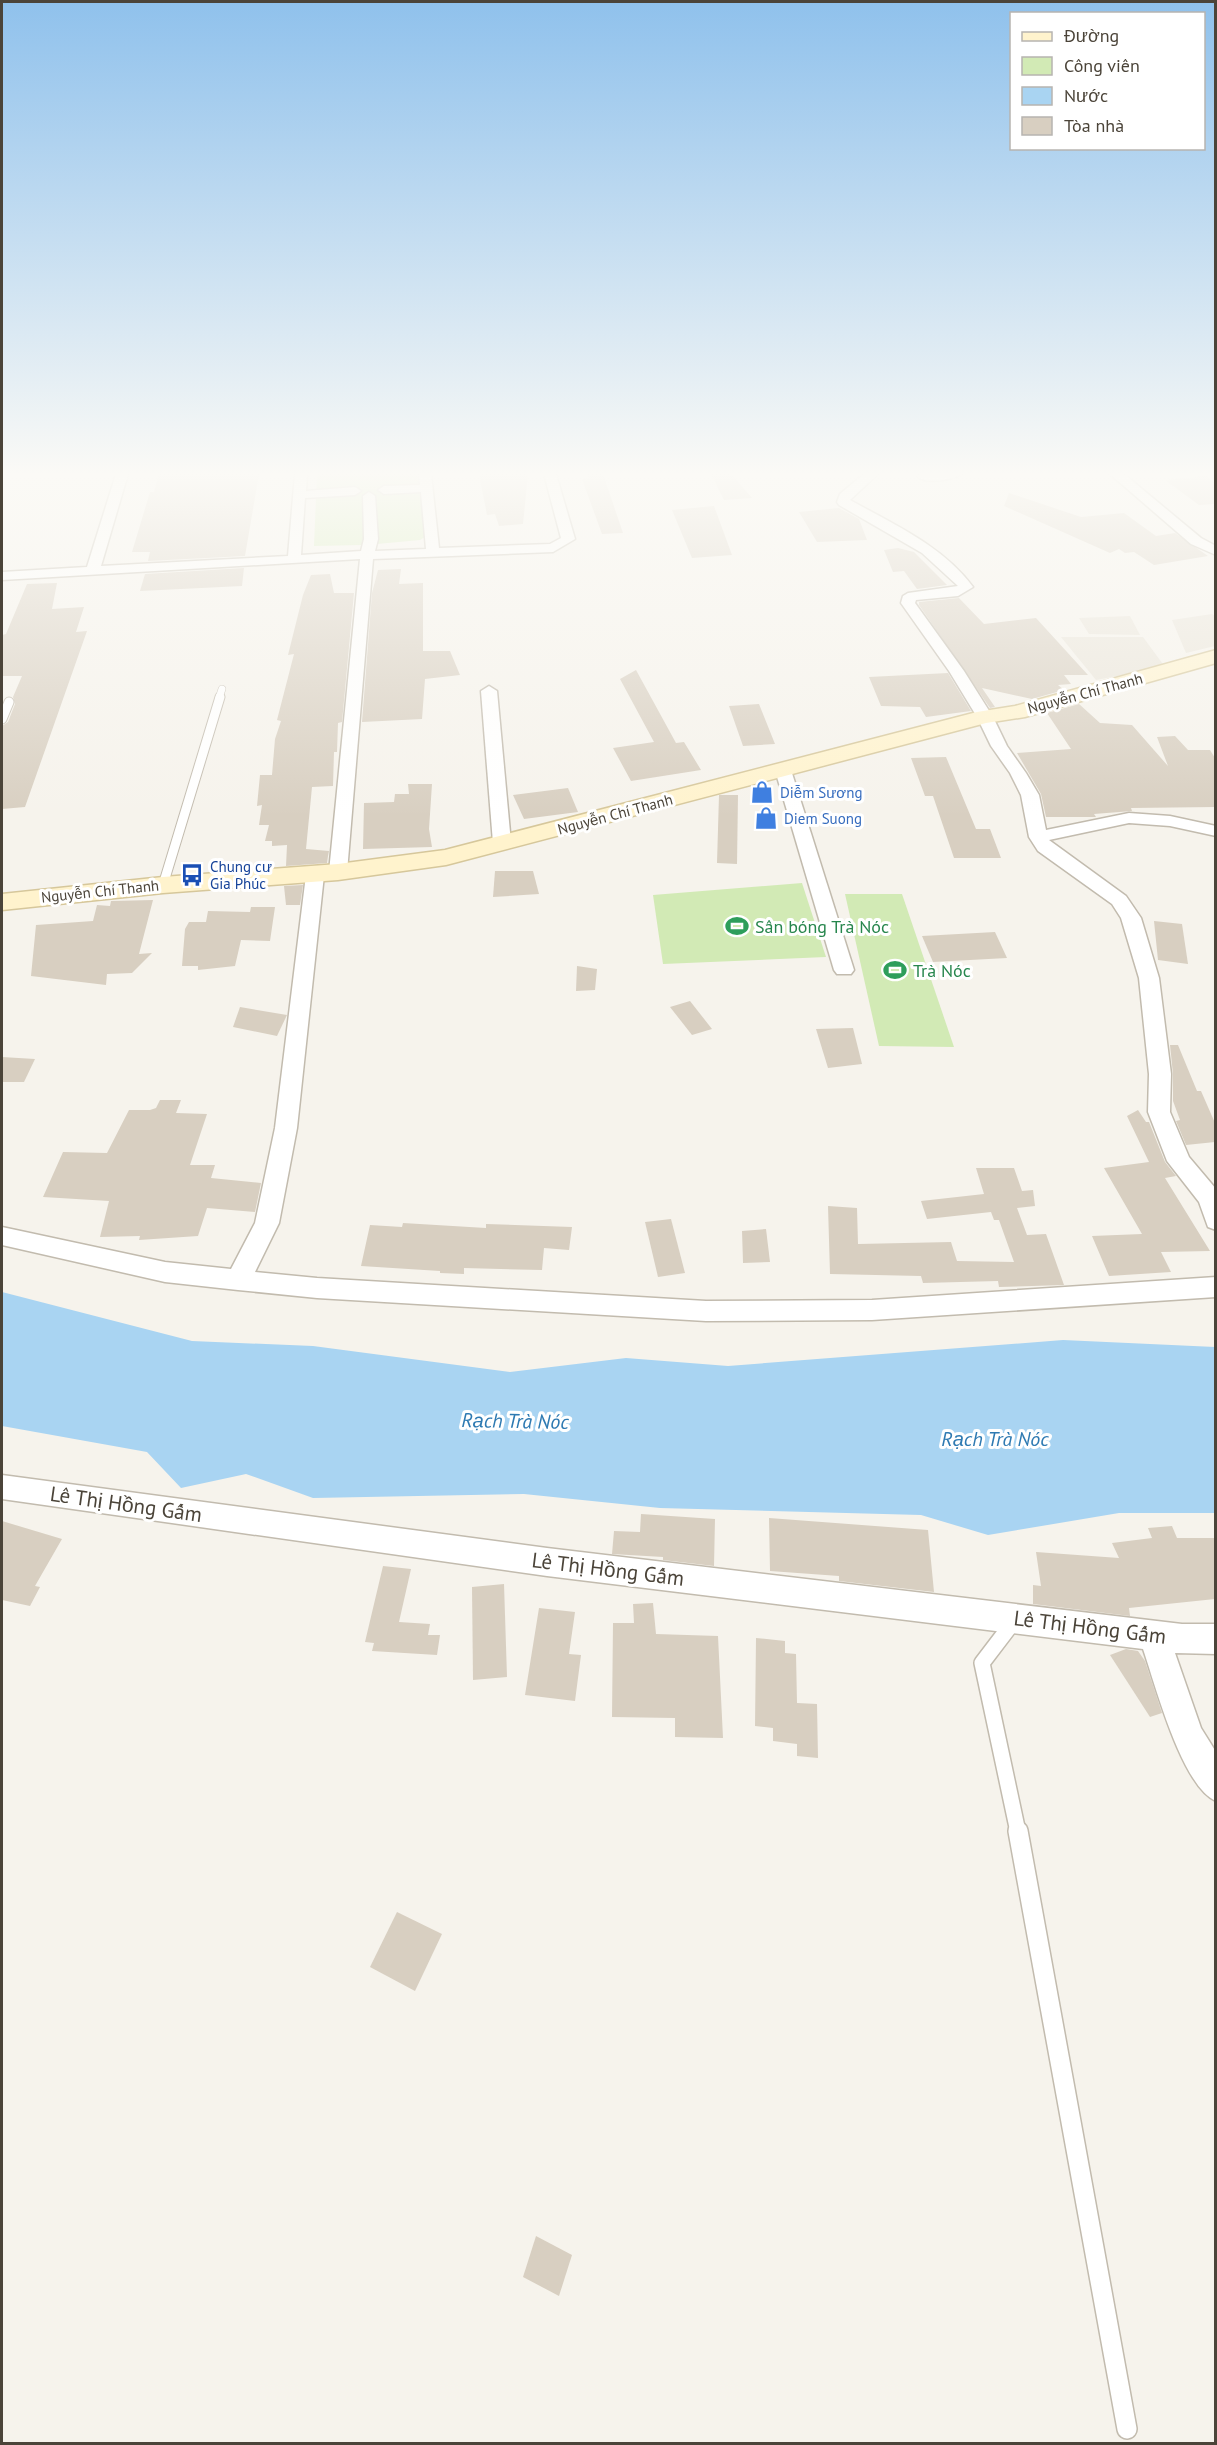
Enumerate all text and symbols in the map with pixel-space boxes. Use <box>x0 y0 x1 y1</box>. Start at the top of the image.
legend <box>1010 12 1205 150</box>
text: Đường <box>1063 24 1119 47</box>
text: Công viên <box>1064 54 1140 77</box>
text: Nước <box>1064 84 1108 107</box>
text: Tòa nhà <box>1064 114 1124 137</box>
street label: Nguyễn Chí Thanh <box>1025 668 1145 718</box>
shop icon: Diễm Sương <box>749 779 775 805</box>
place label: Diễm Sương <box>780 783 862 802</box>
street label: Nguyễn Chí Thanh <box>555 789 675 839</box>
shop icon: Diem Suong <box>753 805 779 831</box>
place label: Diem Suong <box>784 809 862 828</box>
place label: Chung cư Gia Phúc <box>210 857 272 893</box>
bus stop icon: Chung cư Gia Phúc <box>179 862 205 888</box>
street label: Nguyễn Chí Thanh <box>40 875 160 907</box>
sports icon: Sân bóng Trà Nóc <box>724 913 750 939</box>
place label: Sân bóng Trà Nóc <box>755 915 889 938</box>
sports icon: Trà Nóc <box>882 957 908 983</box>
place label: Trà Nóc <box>913 959 971 982</box>
water label: Rạch Trà Nóc <box>461 1407 570 1435</box>
water label: Rạch Trà Nóc <box>941 1426 1049 1452</box>
street label: Lê Thị Hồng Gấm <box>48 1480 204 1528</box>
street label: Lê Thị Hồng Gấm <box>530 1546 686 1592</box>
street label: Lê Thị Hồng Gấm <box>1012 1604 1168 1650</box>

